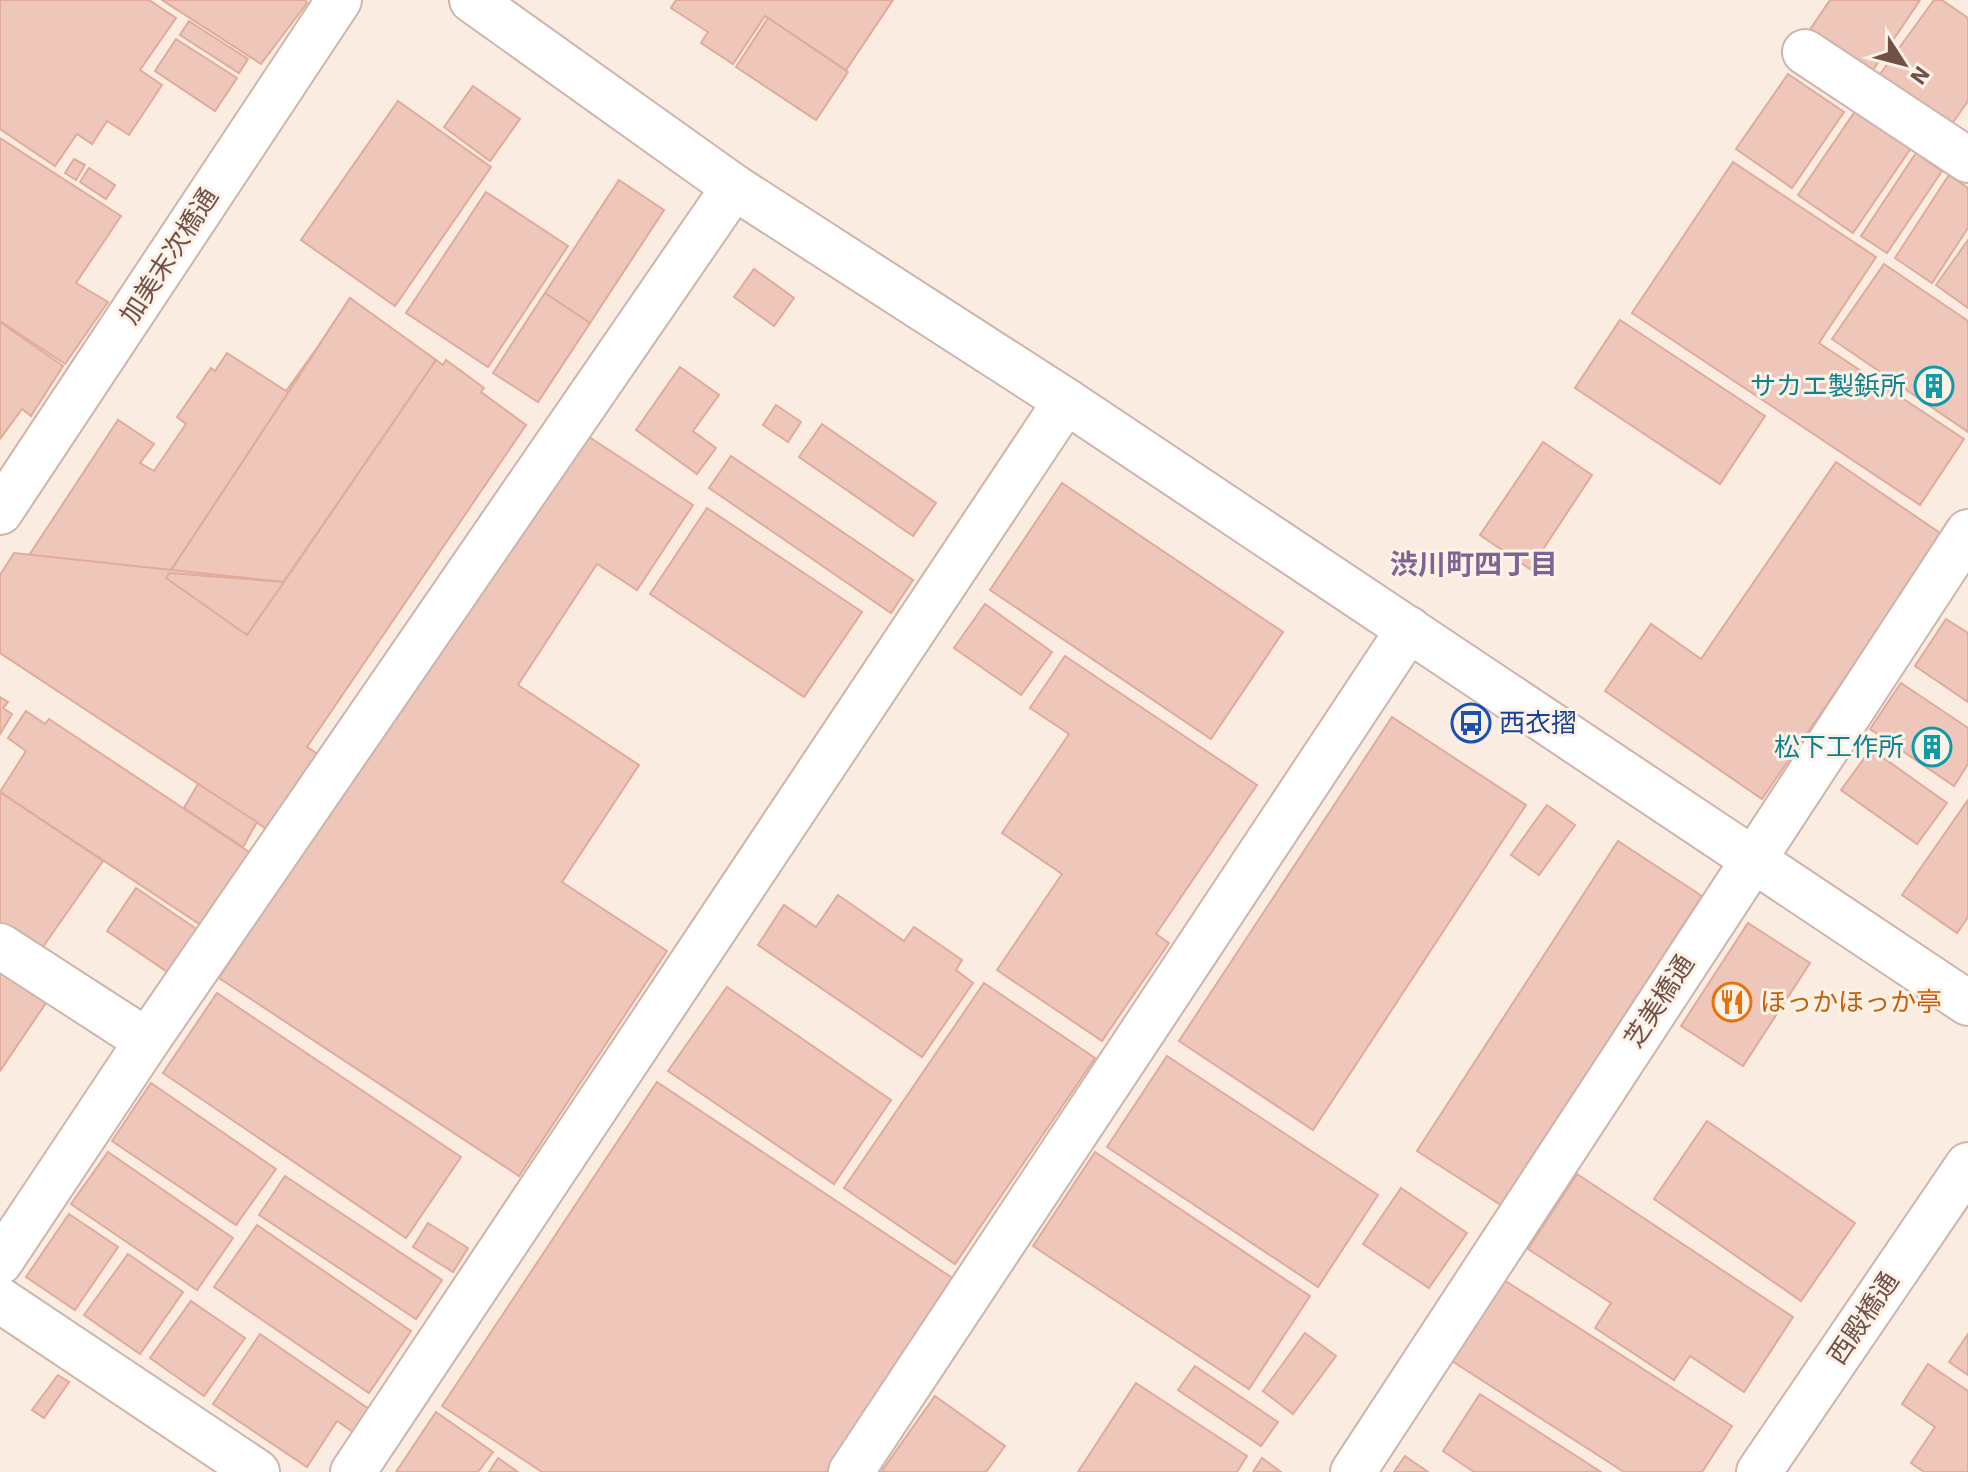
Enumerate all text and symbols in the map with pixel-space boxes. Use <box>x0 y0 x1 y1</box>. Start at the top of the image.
north arrow <box>1864 24 1944 104</box>
text: N <box>1904 61 1937 91</box>
street label: 加美末次橋通 <box>111 181 225 330</box>
building icon: サカエ製鋲所 <box>1913 365 1955 407</box>
place label: サカエ製鋲所 <box>1750 368 1906 402</box>
district label: 渋川町四丁目 <box>1390 545 1558 582</box>
bus stop icon: 西衣摺 <box>1450 702 1492 744</box>
place label: 西衣摺 <box>1499 705 1577 739</box>
building icon: 松下工作所 <box>1911 726 1953 768</box>
place label: 松下工作所 <box>1774 729 1904 763</box>
street label: 芝美橋通 <box>1616 948 1701 1053</box>
restaurant icon: ほっかほっか亭 <box>1711 981 1753 1023</box>
place label: ほっかほっか亭 <box>1760 984 1942 1018</box>
street label: 西殿橋通 <box>1819 1265 1905 1370</box>

